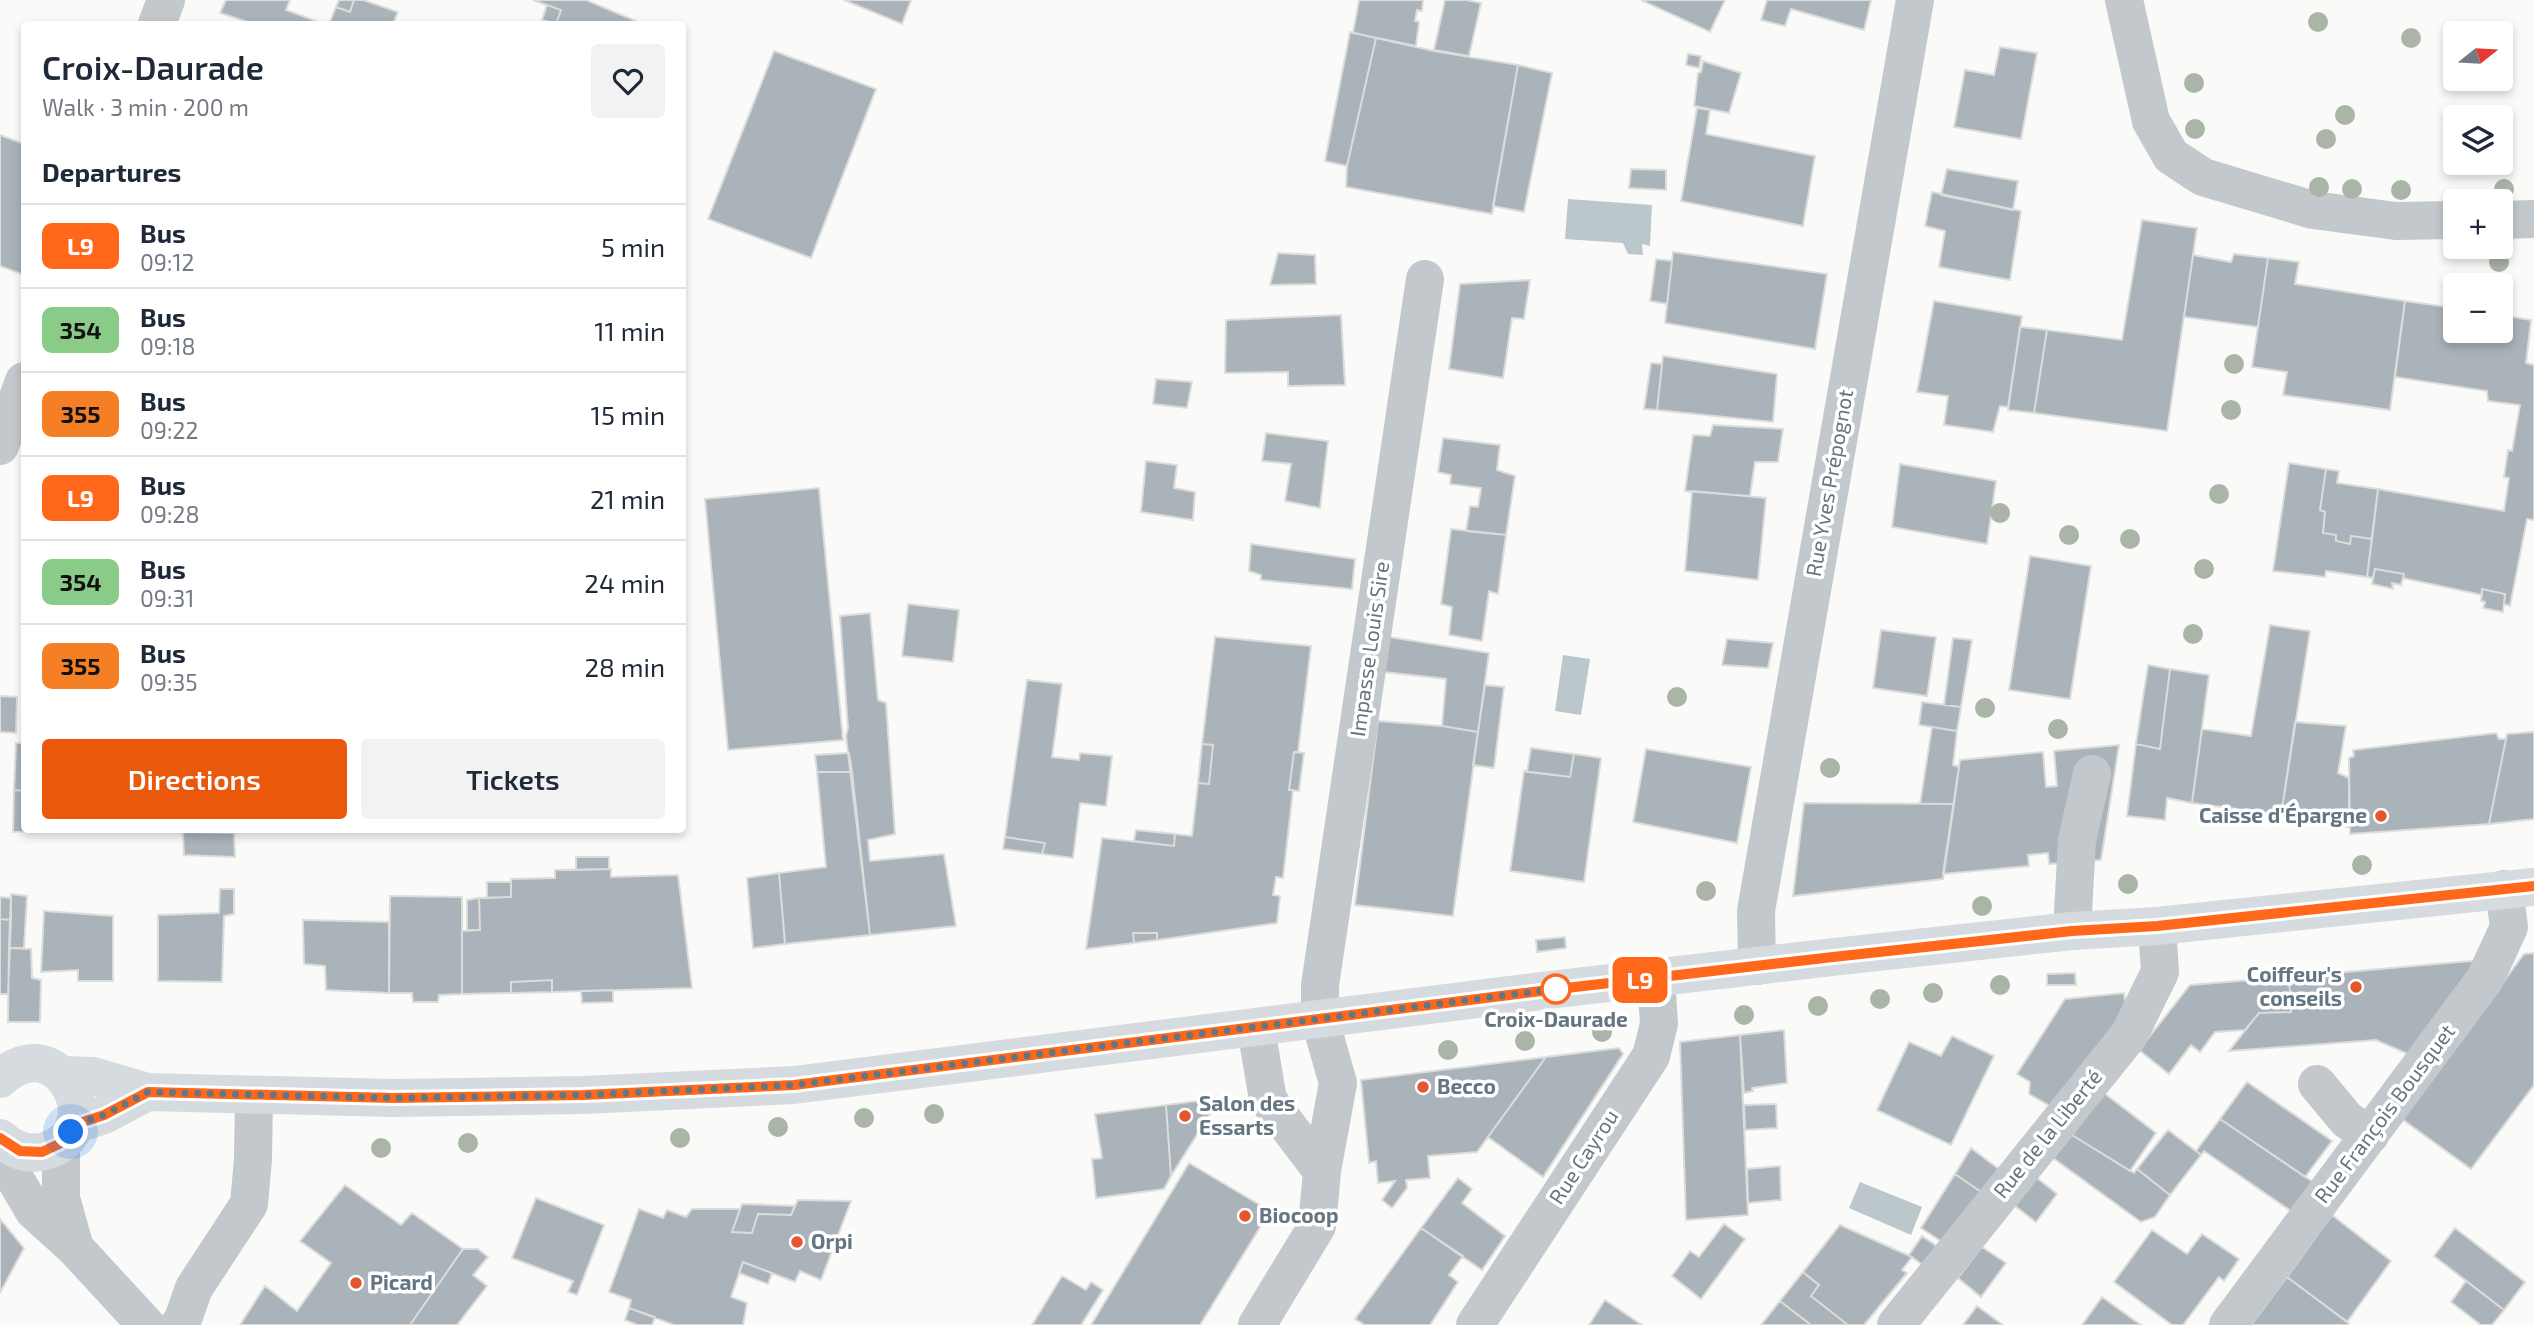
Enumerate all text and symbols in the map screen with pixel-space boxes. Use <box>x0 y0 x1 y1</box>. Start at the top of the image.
north arrow <box>2443 21 2513 91</box>
map controls <box>2443 21 2513 343</box>
button: heart <box>591 44 665 118</box>
text: Croix-Daurade <box>42 47 264 87</box>
text: Walk · 3 min · 200 m <box>42 93 249 121</box>
button: layers <box>2443 105 2513 175</box>
text: Departures <box>42 156 181 187</box>
button: + <box>2443 189 2513 259</box>
text: Bus <box>140 217 186 248</box>
text: L9 <box>67 231 94 260</box>
text: 5 min <box>601 231 665 262</box>
text: 09:12 <box>140 248 195 276</box>
button: − <box>2443 273 2513 343</box>
text: Bus <box>140 301 186 332</box>
text: 354 <box>59 315 102 344</box>
text: 11 min <box>594 315 665 346</box>
text: 09:18 <box>140 332 196 360</box>
text: Bus <box>140 385 186 416</box>
street label: Rue Yves Prépognot <box>1800 387 1857 578</box>
text: 355 <box>60 399 101 428</box>
text: 15 min <box>591 399 665 430</box>
text: 09:22 <box>140 416 198 444</box>
text: Bus <box>140 469 186 500</box>
text: L9 <box>67 483 94 512</box>
text: 21 min <box>590 483 665 514</box>
text: 09:28 <box>140 500 199 528</box>
text: Bus <box>140 553 186 584</box>
street label: Impasse Louis Sire <box>1344 560 1393 738</box>
text: 354 <box>59 567 102 596</box>
text: 24 min <box>584 567 665 598</box>
text: 09:31 <box>140 584 194 612</box>
text: Bus <box>140 637 186 668</box>
text: 355 <box>60 651 101 680</box>
text: 28 min <box>584 651 665 682</box>
text: 09:35 <box>140 668 198 696</box>
button: Directions <box>42 739 347 819</box>
button: Tickets <box>361 739 665 819</box>
place label: Caisse d'Épargne <box>2199 802 2367 827</box>
marker: Caisse d'Épargne <box>2373 808 2389 824</box>
line badge: L9 <box>1608 957 1672 1003</box>
place label: Coiffeur's conseils <box>2247 961 2342 1010</box>
text: L9 <box>1626 965 1654 994</box>
marker: Croix-Daurade <box>1541 974 1571 1004</box>
marker: Coiffeur's conseils <box>2348 979 2364 995</box>
place label: Croix-Daurade <box>1484 1006 1628 1031</box>
street label: Rue François Bousquet <box>2308 1019 2461 1209</box>
street label: Rue de la Liberté <box>1987 1064 2106 1202</box>
place label: Becco <box>1437 1073 1496 1098</box>
marker: Becco <box>1415 1079 1431 1095</box>
place label: Salon des Essarts <box>1199 1090 1295 1139</box>
street label: Rue Cayrou <box>1543 1104 1623 1208</box>
marker: Salon des Essarts <box>1177 1108 1193 1124</box>
your location <box>53 1114 88 1149</box>
place label: Biocoop <box>1259 1202 1339 1227</box>
marker: Biocoop <box>1237 1208 1253 1224</box>
place label: Orpi <box>811 1228 853 1253</box>
marker: Orpi <box>789 1234 805 1250</box>
place label: Picard <box>370 1269 433 1294</box>
marker: Picard <box>348 1275 364 1291</box>

